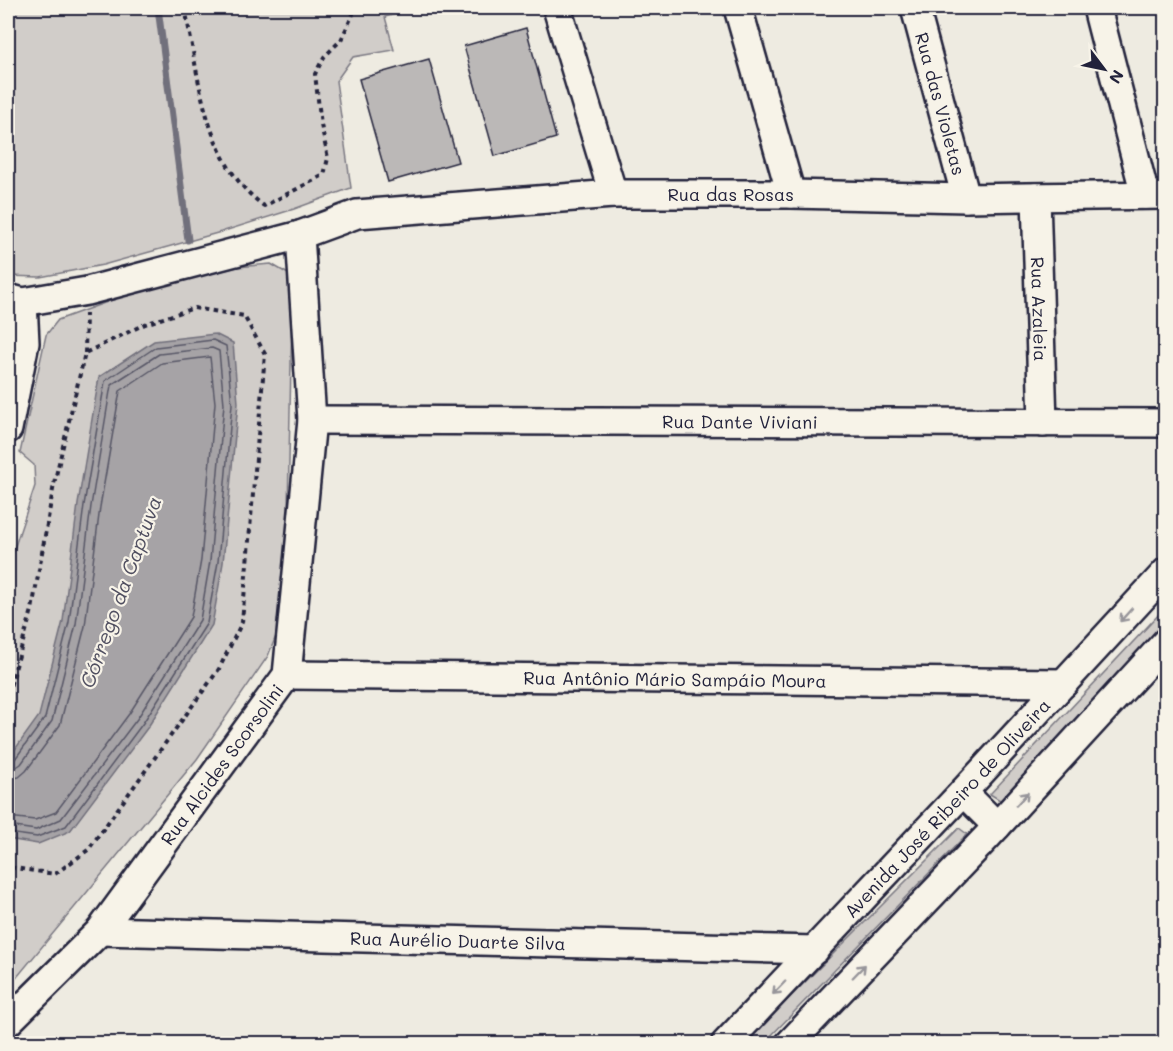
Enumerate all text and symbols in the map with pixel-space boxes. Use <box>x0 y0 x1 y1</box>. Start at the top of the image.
street label: Rua das Violetas <box>910 30 971 178</box>
north arrow <box>1074 39 1134 99</box>
text: N <box>1105 66 1129 88</box>
street label: Rua das Rosas <box>668 182 794 206</box>
street label: Rua Azaleia <box>1026 256 1053 362</box>
street label: Rua Dante Viviani <box>662 409 818 434</box>
water label: Córrego da Captuva <box>73 493 167 691</box>
one-way arrow <box>1119 607 1133 622</box>
street label: Rua Antônio Mário Sampáio Moura <box>523 665 827 693</box>
street label: Rua Alcides Scorsolini <box>155 679 289 850</box>
street label: Avenida José Ribeiro de Oliveira <box>839 693 1055 923</box>
one-way arrow <box>1014 792 1028 807</box>
street label: Rua Aurélio Duarte Silva <box>350 926 566 955</box>
one-way arrow <box>851 963 866 978</box>
one-way arrow <box>771 981 786 996</box>

